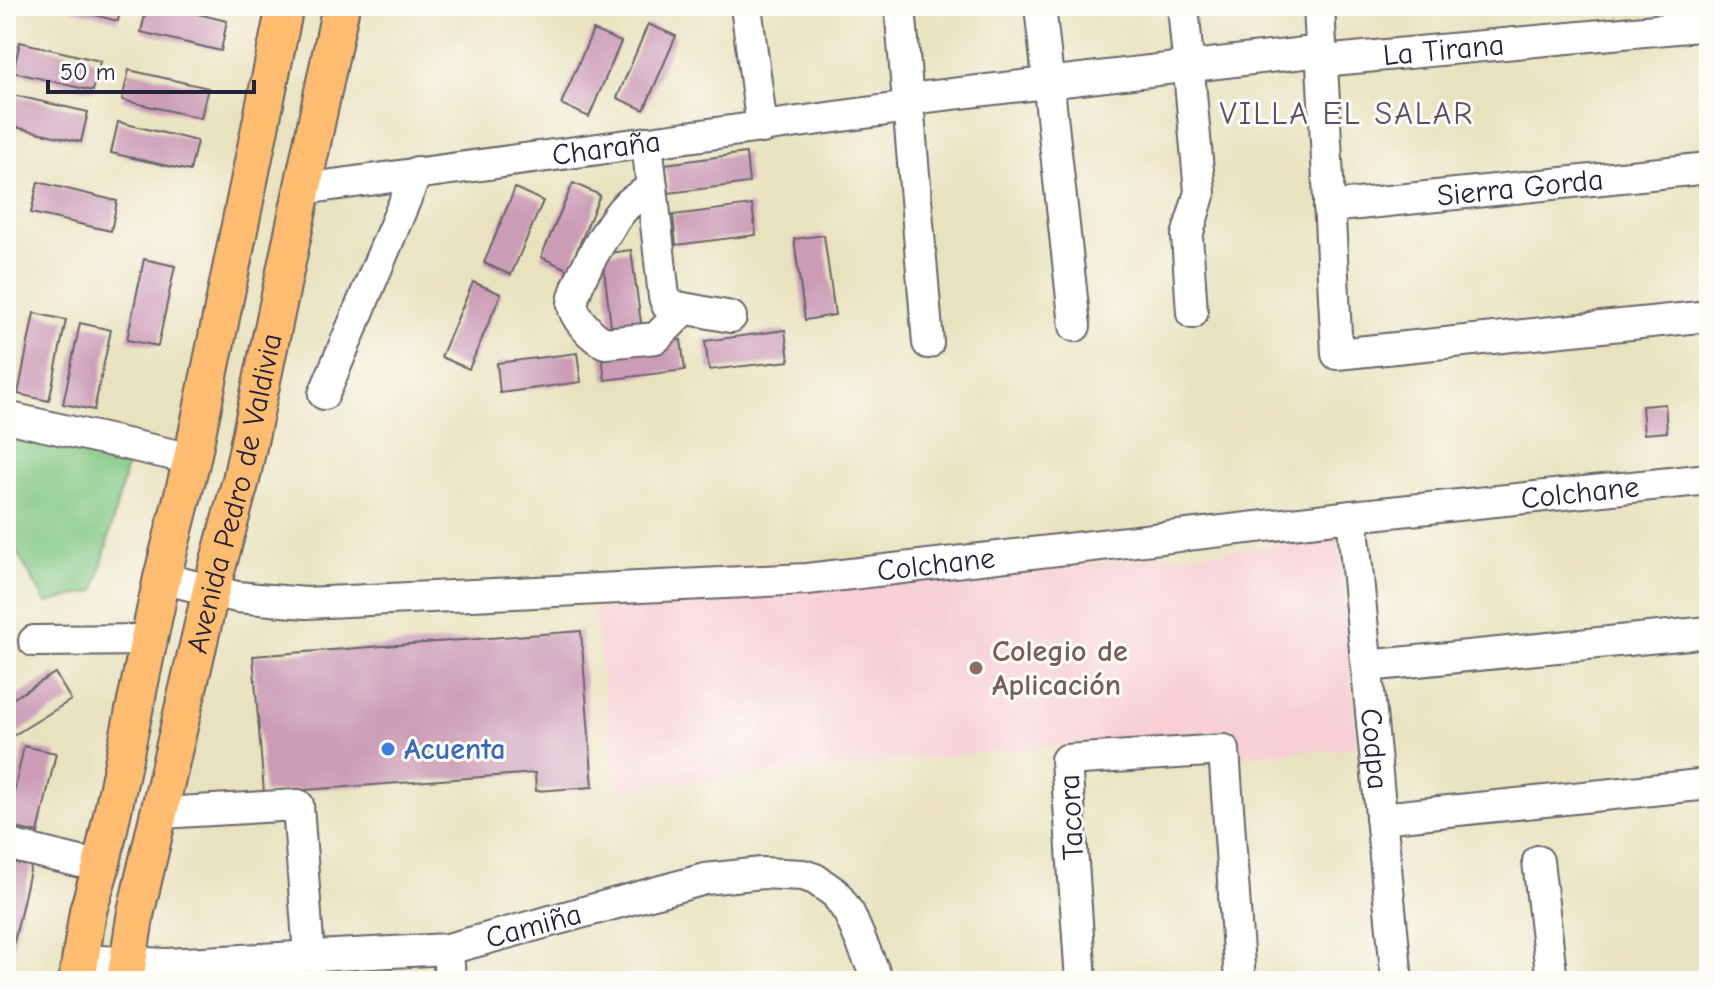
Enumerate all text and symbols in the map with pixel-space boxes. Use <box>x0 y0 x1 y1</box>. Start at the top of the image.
street label: La Tirana <box>1381 27 1506 73</box>
scale bar <box>48 44 254 94</box>
text: 50 m <box>60 58 116 86</box>
district label: VILLA EL SALAR <box>1220 95 1474 132</box>
street label: Charaña <box>550 124 663 173</box>
street label: Sierra Gorda <box>1435 162 1605 214</box>
street label: Avenida Pedro de Valdivia <box>180 330 289 657</box>
street label: Colchane <box>1519 469 1641 516</box>
street label: Colchane <box>875 540 997 589</box>
place label: Colegio de Aplicación <box>992 634 1128 703</box>
marker: Colegio de Aplicación <box>967 659 985 677</box>
street label: Codpa <box>1353 707 1395 791</box>
place label: Acuenta <box>404 732 506 767</box>
marker: Acuenta <box>379 740 397 758</box>
street label: Tacora <box>1052 773 1091 861</box>
street label: Camiña <box>482 897 585 956</box>

